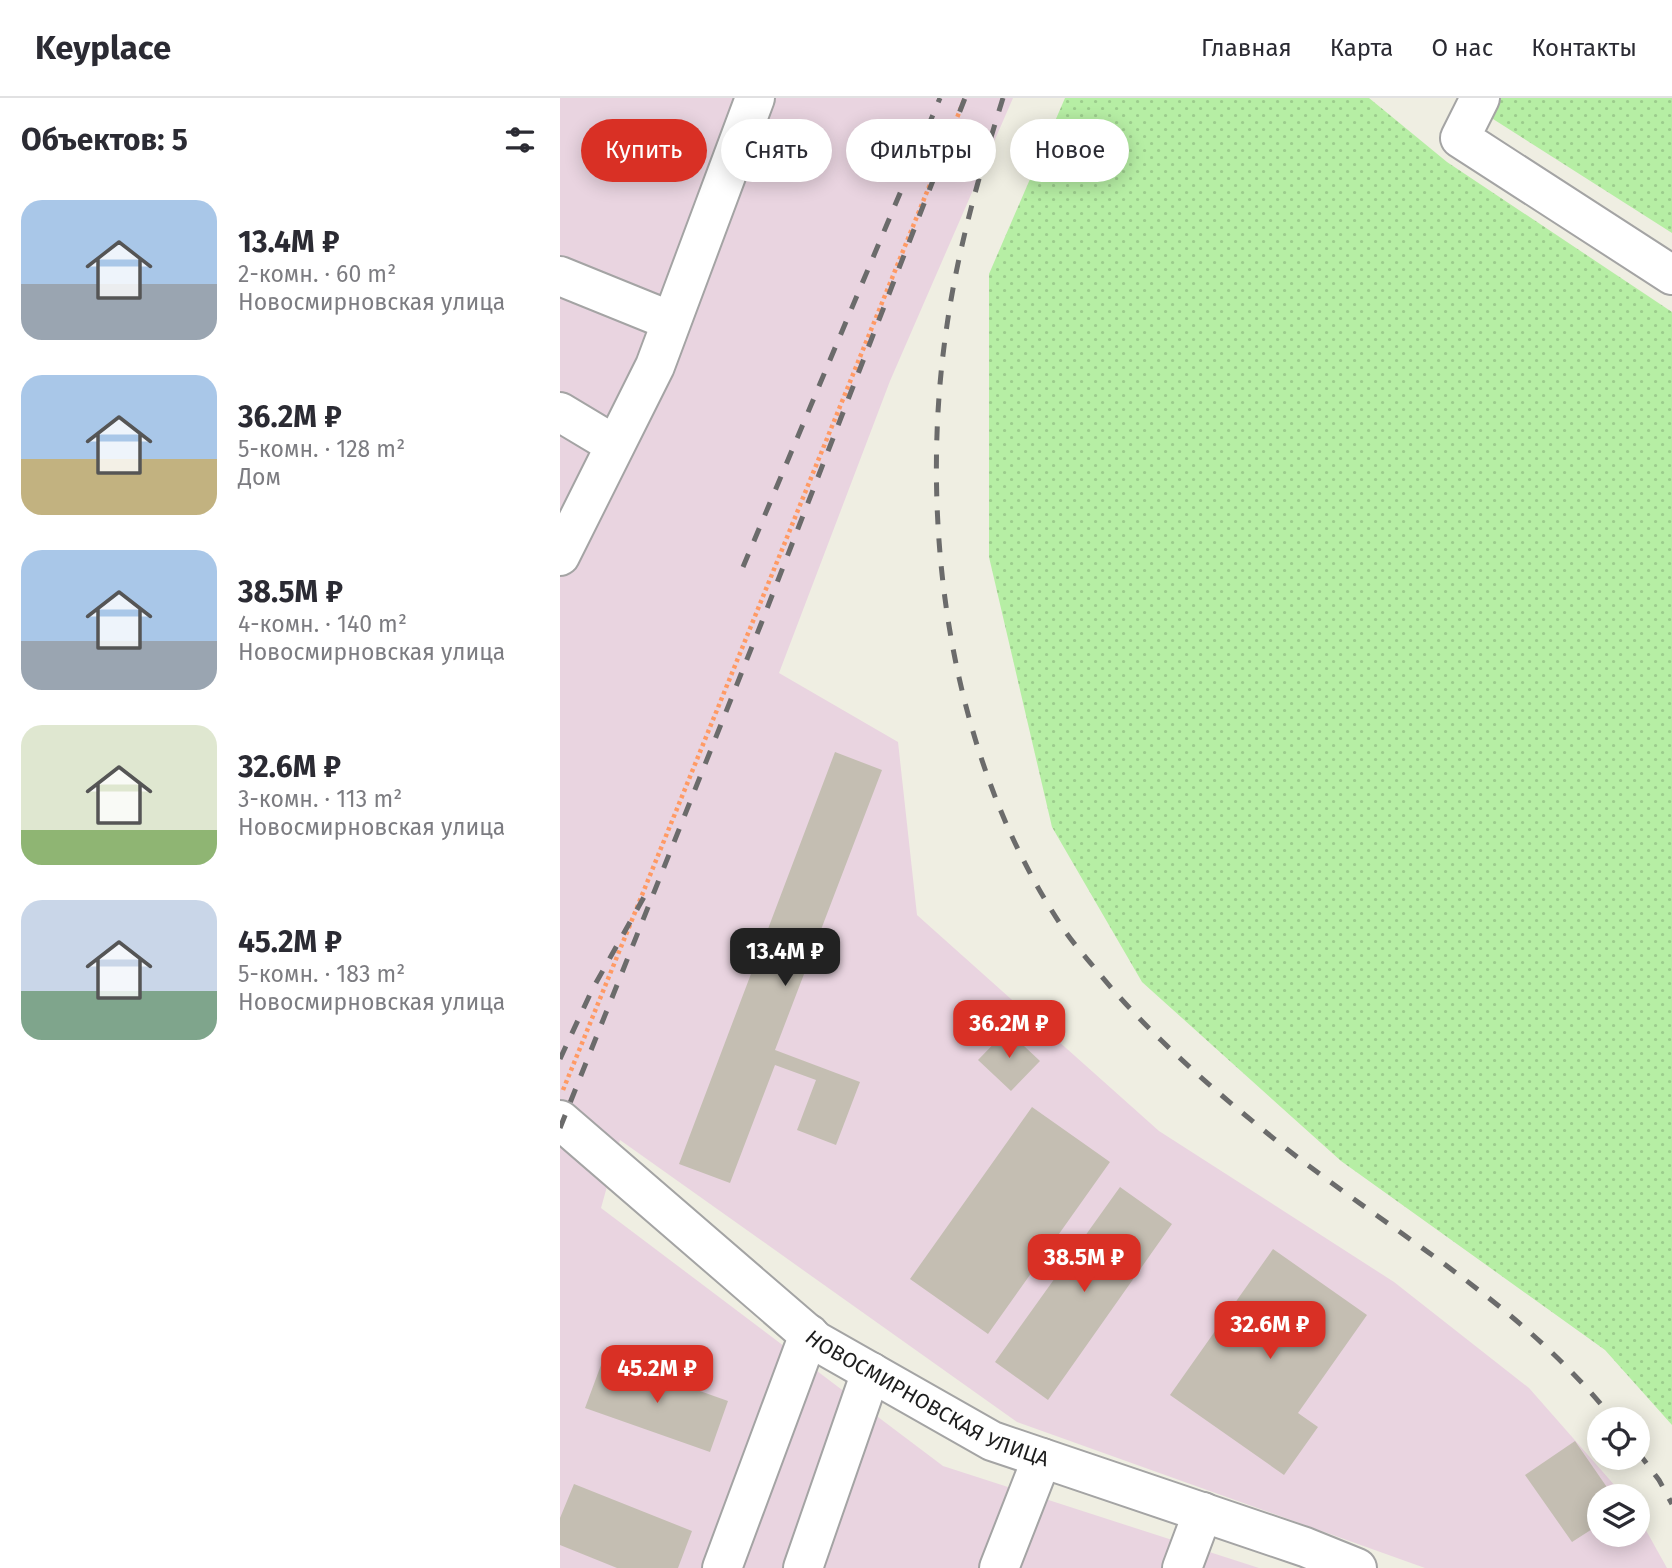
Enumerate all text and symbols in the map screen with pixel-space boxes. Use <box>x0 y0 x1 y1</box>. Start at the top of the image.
text: Keyplace <box>35 28 171 68</box>
text: Главная <box>1201 34 1292 62</box>
text: Карта <box>1330 34 1393 62</box>
text: О нас <box>1431 34 1493 62</box>
text: Контакты <box>1531 34 1637 62</box>
chip: Купить <box>581 119 707 182</box>
chip: Снять <box>721 119 832 182</box>
chip: Фильтры <box>846 119 996 182</box>
chip: Новое <box>1010 119 1129 182</box>
icon: filters <box>501 121 539 159</box>
text: Объектов: 5 <box>21 122 188 158</box>
text: 13.4M ₽ <box>238 224 340 260</box>
icon: home <box>77 228 161 312</box>
text: 2-комн. · 60 m² <box>238 260 396 288</box>
text: Новосмирновская улица <box>238 288 505 316</box>
text: 36.2M ₽ <box>238 399 342 435</box>
icon: home <box>77 403 161 487</box>
text: 5-комн. · 128 m² <box>238 435 405 463</box>
text: Дом <box>238 463 281 491</box>
text: 38.5M ₽ <box>238 574 343 610</box>
icon: home <box>77 578 161 662</box>
text: 4-комн. · 140 m² <box>238 610 407 638</box>
text: Новосмирновская улица <box>238 638 505 666</box>
text: 32.6M ₽ <box>238 749 341 785</box>
icon: home <box>77 753 161 837</box>
text: 3-комн. · 113 m² <box>238 785 402 813</box>
text: Новосмирновская улица <box>238 813 505 841</box>
text: 45.2M ₽ <box>238 924 342 960</box>
icon: home <box>77 928 161 1012</box>
pin: 13.4M ₽ <box>720 928 850 988</box>
text: 13.4M ₽ <box>746 937 824 965</box>
text: 5-комн. · 183 m² <box>238 960 405 988</box>
text: Новосмирновская улица <box>238 988 505 1016</box>
pin: 36.2M ₽ <box>944 1000 1074 1060</box>
text: 36.2M ₽ <box>969 1009 1049 1037</box>
pin: 38.5M ₽ <box>1019 1234 1149 1294</box>
text: 38.5M ₽ <box>1044 1243 1124 1271</box>
pin: 32.6M ₽ <box>1205 1302 1335 1361</box>
text: 32.6M ₽ <box>1230 1310 1310 1338</box>
street label: НОВОСМИРНОВСКАЯ УЛИЦА <box>800 1325 1052 1472</box>
pin: 45.2M ₽ <box>592 1346 722 1405</box>
text: 45.2M ₽ <box>617 1354 697 1382</box>
map controls <box>1587 1407 1650 1547</box>
button: locate <box>1587 1407 1650 1470</box>
button: layers <box>1587 1484 1650 1547</box>

